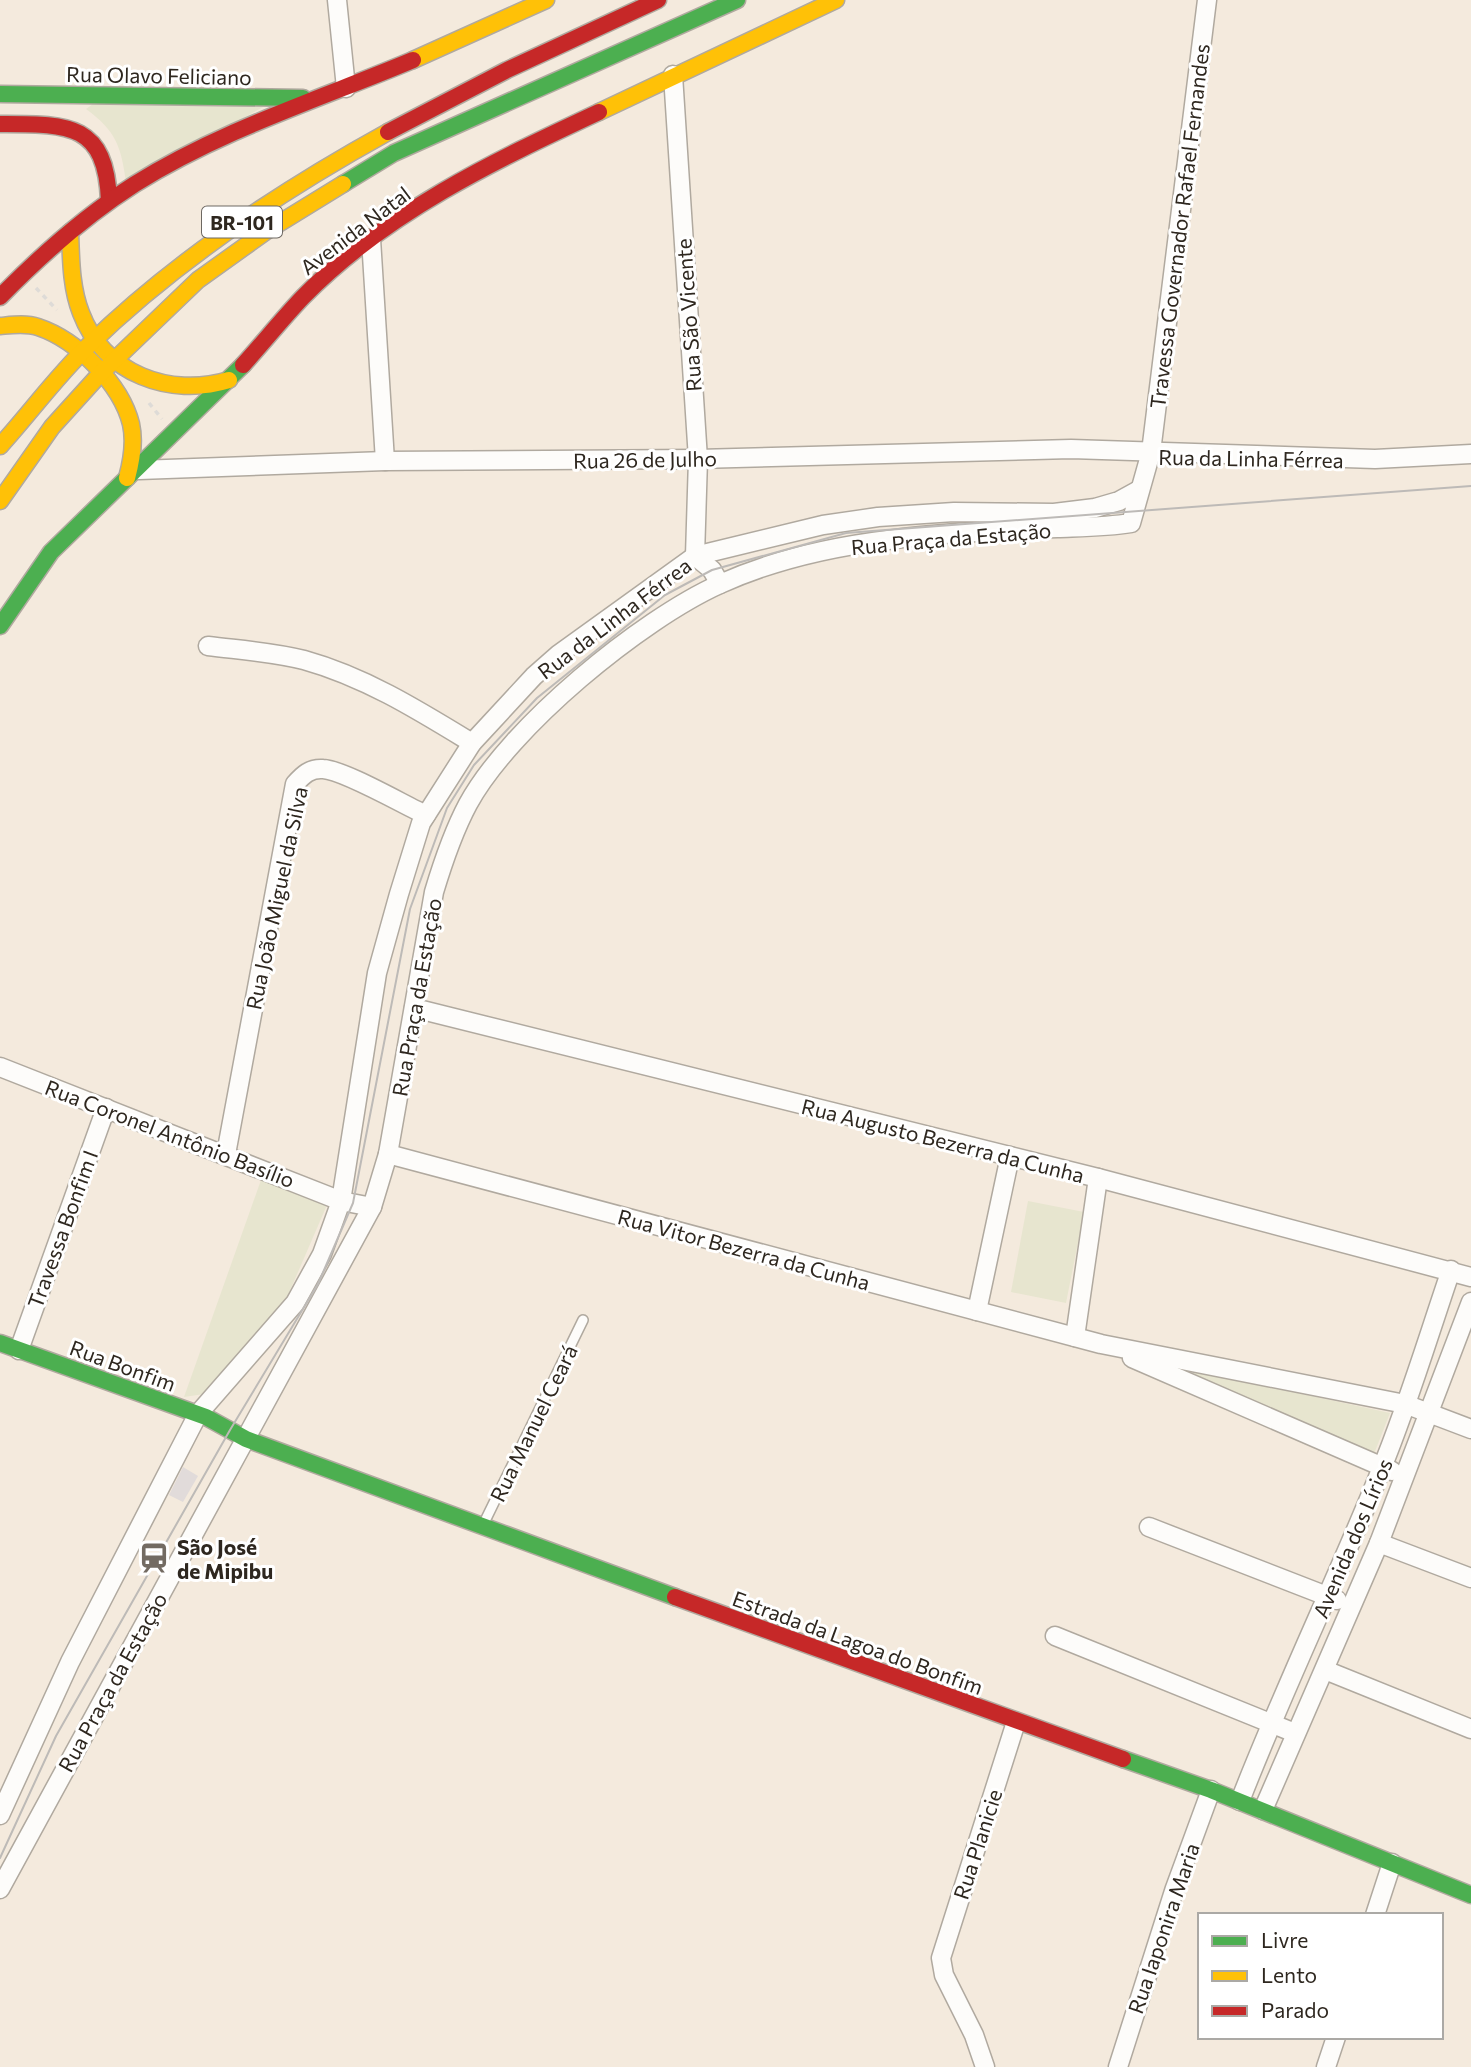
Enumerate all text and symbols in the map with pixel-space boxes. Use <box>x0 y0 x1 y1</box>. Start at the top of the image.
street label: Travessa Governador Rafael Fernandes <box>1144 42 1214 410</box>
street label: Rua Olavo Feliciano <box>66 61 252 89</box>
street label: Avenida Natal <box>295 180 415 280</box>
road number: BR-101 <box>202 206 282 238</box>
street label: Rua São Vicente <box>670 238 706 392</box>
street label: Rua da Linha Férrea <box>1158 444 1344 472</box>
street label: Rua 26 de Julho <box>573 445 717 473</box>
street label: Rua Praça da Estação <box>850 517 1052 559</box>
street label: Rua da Linha Férrea <box>532 552 696 684</box>
street label: Rua João Miguel da Silva <box>240 784 312 1012</box>
street label: Rua Praça da Estação <box>386 896 446 1098</box>
street label: Rua Coronel Antônio Basílio <box>42 1074 298 1192</box>
street label: Rua Augusto Bezerra da Cunha <box>799 1093 1087 1187</box>
street label: Travessa Bonfim I <box>22 1147 102 1311</box>
street label: Rua Vitor Bezerra da Cunha <box>615 1203 873 1295</box>
street label: Rua Bonfim <box>67 1334 179 1396</box>
street label: Rua Manuel Ceará <box>484 1341 582 1505</box>
street label: Avenida dos Lírios <box>1307 1454 1397 1622</box>
place label: São José de Mipibu <box>177 1534 273 1583</box>
station icon: São José de Mipibu <box>137 1541 171 1575</box>
street label: Estrada da Lagoa do Bonfim <box>729 1585 987 1699</box>
street label: Rua Praça da Estação <box>52 1588 172 1776</box>
street label: Rua Planicie <box>947 1786 1007 1902</box>
street label: Rua Iaponira Maria <box>1122 1839 1204 2017</box>
legend <box>1198 1913 1443 2039</box>
text: Livre <box>1261 1927 1308 1952</box>
text: Lento <box>1261 1962 1317 1987</box>
text: Parado <box>1261 1997 1329 2022</box>

